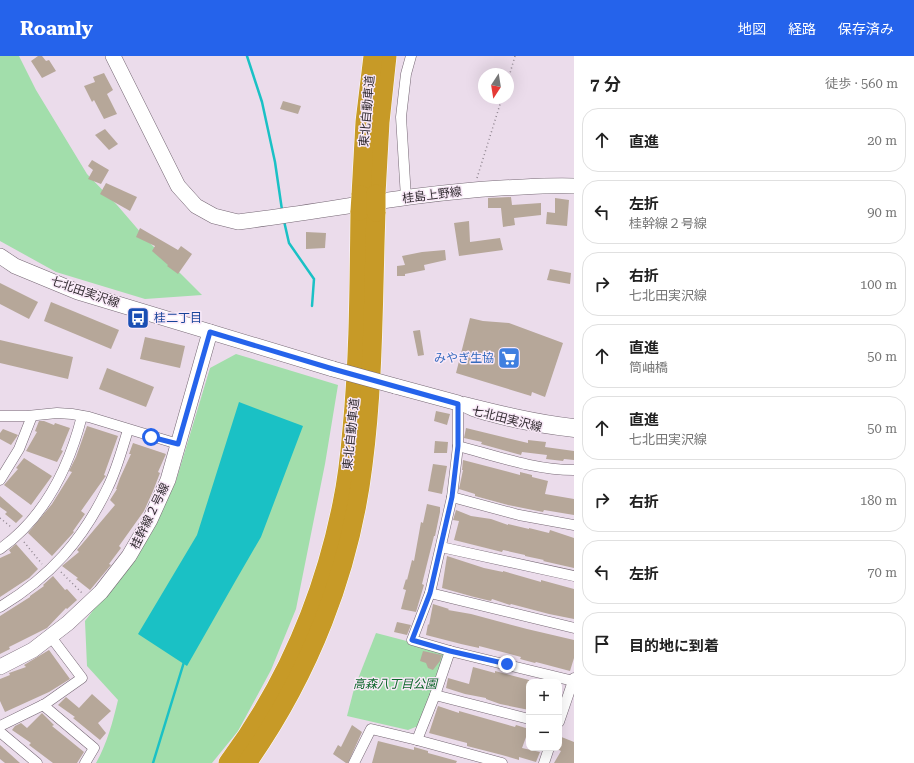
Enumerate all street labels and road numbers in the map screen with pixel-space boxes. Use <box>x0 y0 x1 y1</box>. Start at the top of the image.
street label: 東北自動車道 <box>357 75 377 147</box>
street label: 桂島上野線 <box>401 184 463 206</box>
street label: 七北田実沢線 <box>49 274 121 310</box>
street label: 東北自動車道 <box>340 397 362 471</box>
street label: 七北田実沢線 <box>470 403 544 435</box>
street label: 桂幹線２号線 <box>128 481 172 551</box>

